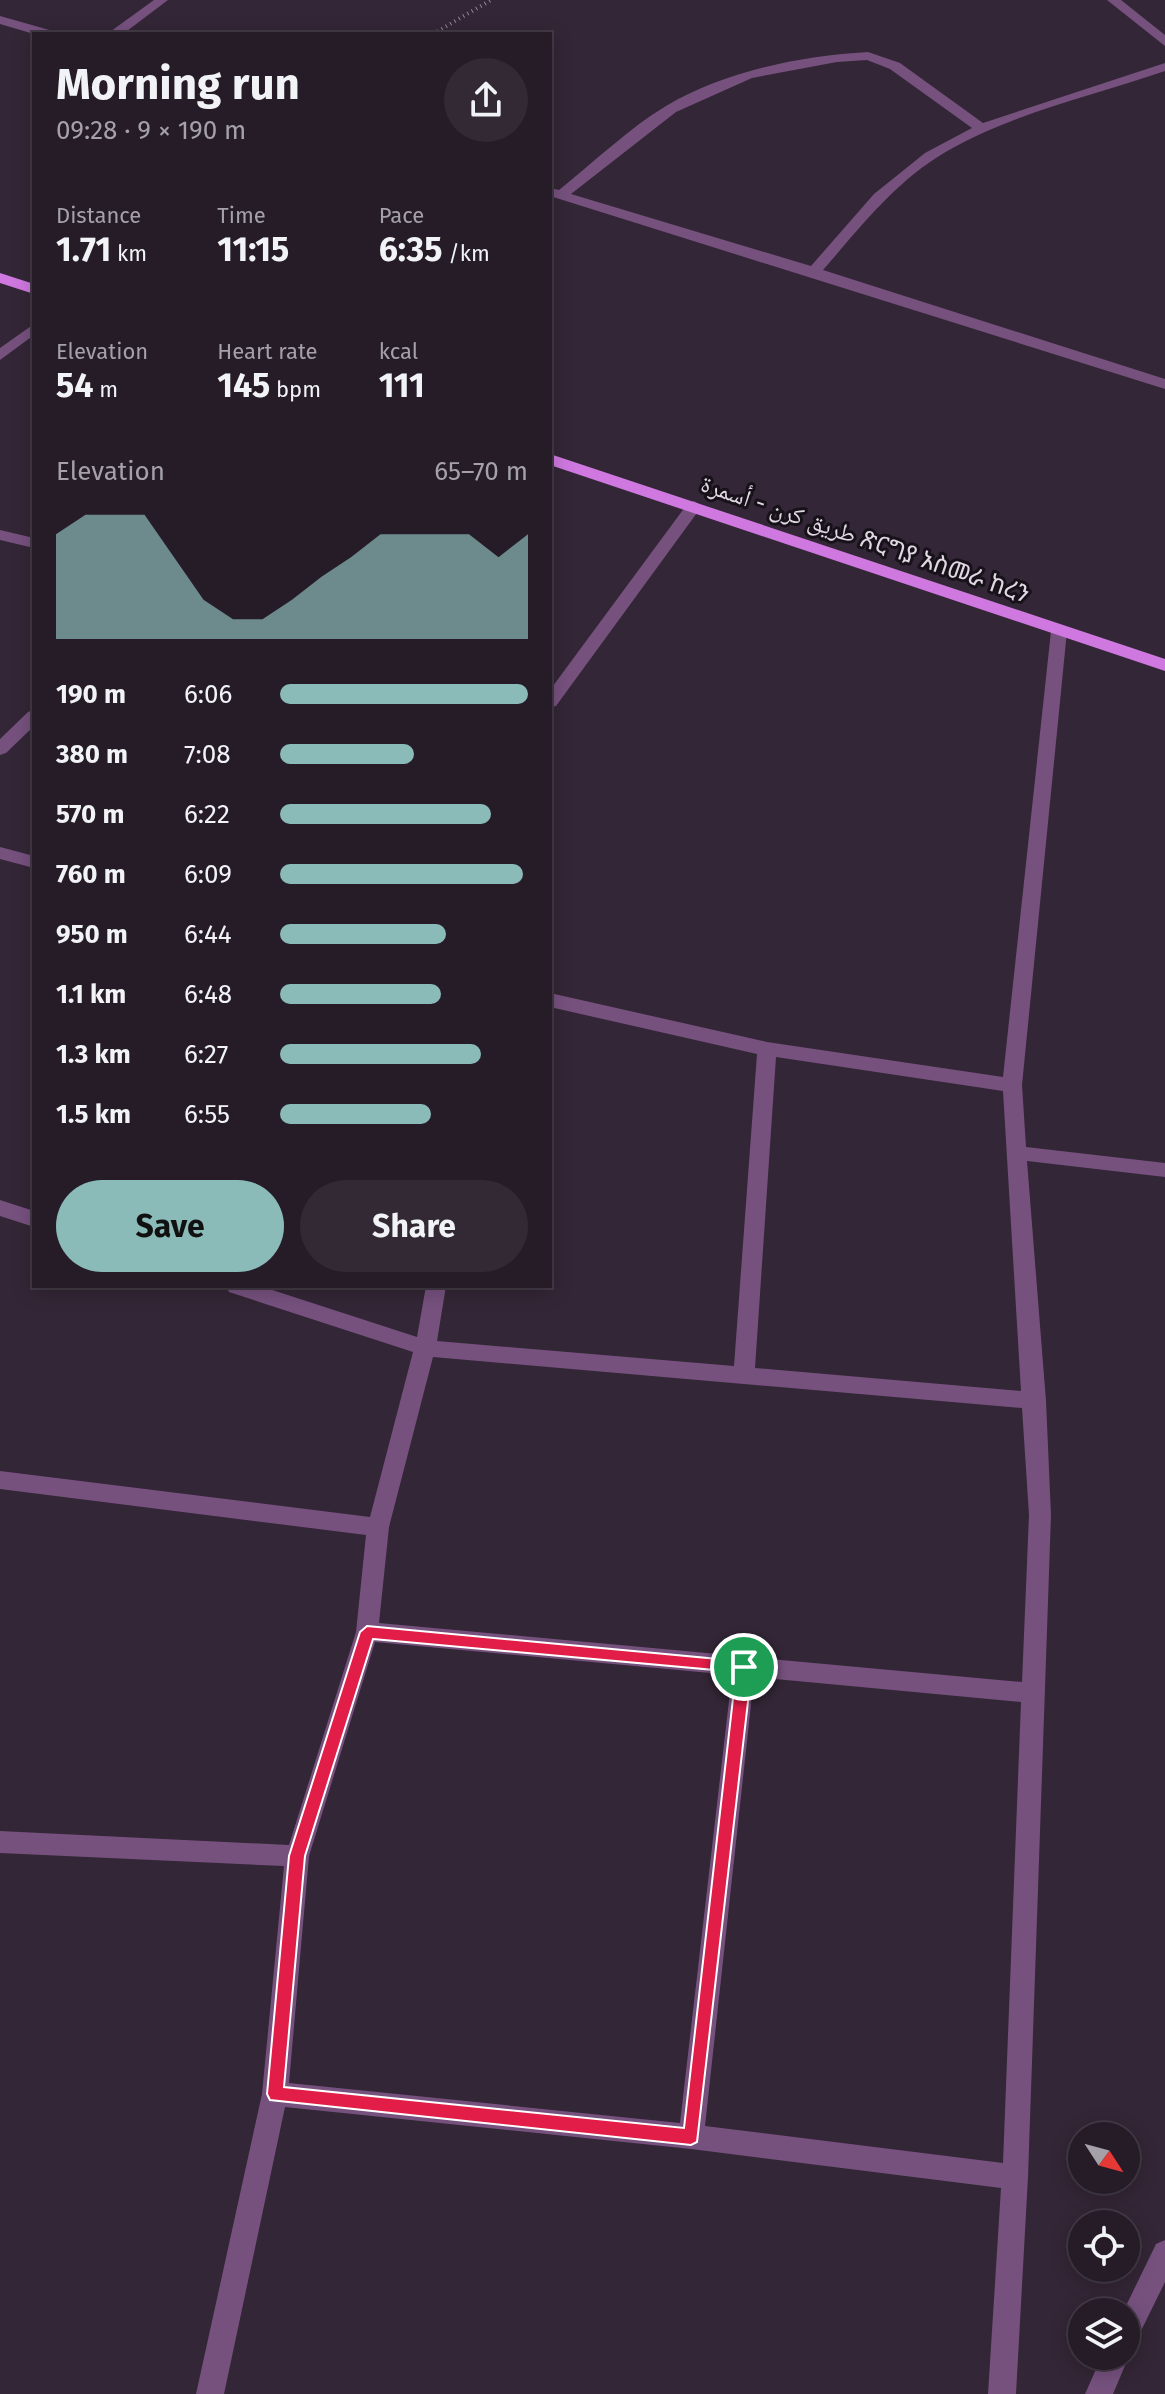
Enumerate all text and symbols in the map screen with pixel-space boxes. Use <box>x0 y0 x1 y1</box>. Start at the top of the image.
text: Morning run <box>56 58 300 111</box>
button: share <box>444 58 528 142</box>
text: 09:28 · 9 × 190 m <box>56 115 246 146</box>
text: Distance <box>56 202 141 229</box>
text: Time <box>217 202 266 229</box>
text: Pace <box>379 202 424 229</box>
text: 1.71 <box>56 229 111 270</box>
text: 11:15 <box>217 229 289 270</box>
text: 6:35 <box>379 229 442 270</box>
text: km <box>111 240 147 267</box>
text: /km <box>442 240 490 267</box>
text: Elevation <box>56 338 148 365</box>
text: Heart rate <box>217 338 318 365</box>
text: kcal <box>379 338 418 365</box>
text: 54 <box>56 365 93 406</box>
text: 145 <box>217 365 270 406</box>
text: 111 <box>379 365 425 406</box>
text: m <box>93 376 118 403</box>
text: bpm <box>270 376 321 403</box>
text: Elevation <box>56 456 165 487</box>
text: 65–70 m <box>434 456 528 487</box>
street label: طريق كرن - أسمرة ጽርግያ አስመራ ከረን <box>697 470 1033 608</box>
text: 190 m <box>56 679 126 710</box>
text: 6:06 <box>184 679 232 710</box>
text: 380 m <box>56 739 128 770</box>
text: 7:08 <box>184 739 231 770</box>
text: 570 m <box>56 799 124 830</box>
text: 6:22 <box>184 799 230 830</box>
text: 760 m <box>56 859 126 890</box>
text: 6:09 <box>184 859 232 890</box>
text: 950 m <box>56 919 128 950</box>
text: 6:44 <box>184 919 232 950</box>
text: 1.1 km <box>56 979 126 1010</box>
text: 6:48 <box>184 979 232 1010</box>
text: 1.3 km <box>56 1039 131 1070</box>
text: 6:27 <box>184 1039 228 1070</box>
text: 1.5 km <box>56 1099 131 1130</box>
text: 6:55 <box>184 1099 230 1130</box>
button: Save <box>56 1180 284 1272</box>
button: Share <box>300 1180 528 1272</box>
pin <box>710 1633 778 1701</box>
icon: arrive <box>722 1645 766 1689</box>
north arrow <box>1068 2122 1140 2194</box>
map controls <box>1068 2122 1140 2370</box>
button: locate <box>1068 2210 1140 2282</box>
button: layers <box>1068 2298 1140 2370</box>

